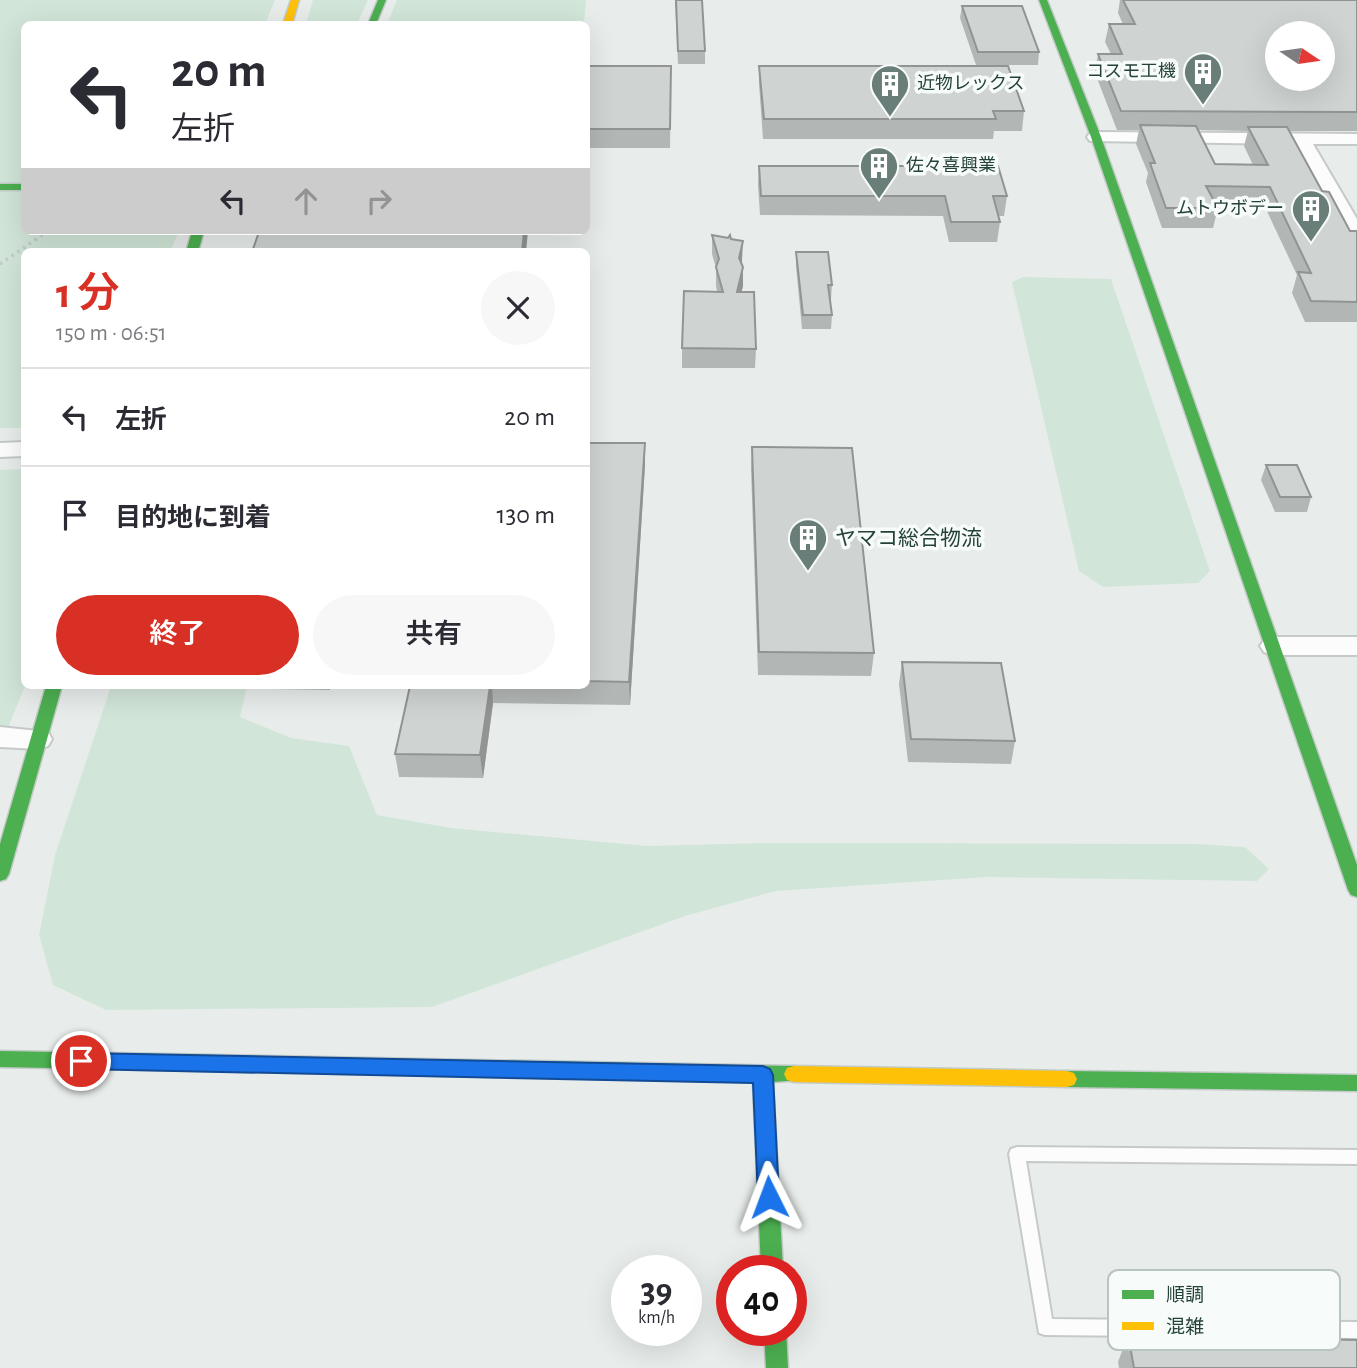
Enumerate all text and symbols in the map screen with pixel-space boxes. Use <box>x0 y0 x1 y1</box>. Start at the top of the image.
north arrow <box>1265 21 1335 91</box>
map controls <box>1265 21 1335 91</box>
text: 20 m <box>171 47 267 96</box>
icon: left <box>56 49 147 140</box>
building icon: コスモ工機 <box>1182 51 1224 106</box>
place label: コスモ工機 <box>1086 61 1176 81</box>
building icon: 近物レックス <box>869 63 911 118</box>
place label: 近物レックス <box>917 73 1024 93</box>
text: 左折 <box>171 113 235 145</box>
building icon: 佐々喜興業 <box>858 145 900 200</box>
place label: 佐々喜興業 <box>906 156 996 175</box>
icon: left <box>214 182 252 220</box>
icon: ahead <box>287 182 325 220</box>
icon: right <box>360 182 398 220</box>
building icon: ムトウボデー <box>1290 188 1332 243</box>
place label: ムトウボデー <box>1176 198 1284 218</box>
button: close <box>481 271 555 345</box>
text: 1 分 <box>56 273 119 315</box>
text: 150 m · 06:51 <box>56 322 166 345</box>
icon: left <box>56 398 94 436</box>
text: 20 m <box>504 404 555 430</box>
text: 左折 <box>115 407 167 433</box>
icon: arrive <box>56 496 94 534</box>
text: 130 m <box>497 502 555 528</box>
text: 目的地に到着 <box>115 505 271 531</box>
building icon: ヤマコ総合物流 <box>787 517 829 572</box>
place label: ヤマコ総合物流 <box>835 527 982 549</box>
button: 終了 <box>56 595 299 675</box>
button: 共有 <box>313 595 555 675</box>
pin <box>51 1031 111 1091</box>
icon: arrive <box>62 1042 100 1080</box>
position arrow <box>732 1160 806 1234</box>
speed limit sign: 40 <box>716 1255 807 1346</box>
legend <box>1108 1270 1340 1350</box>
text: 39 <box>640 1274 672 1309</box>
text: 順調 <box>1166 1285 1204 1305</box>
text: km/h <box>638 1309 675 1327</box>
text: 混雑 <box>1166 1316 1204 1337</box>

